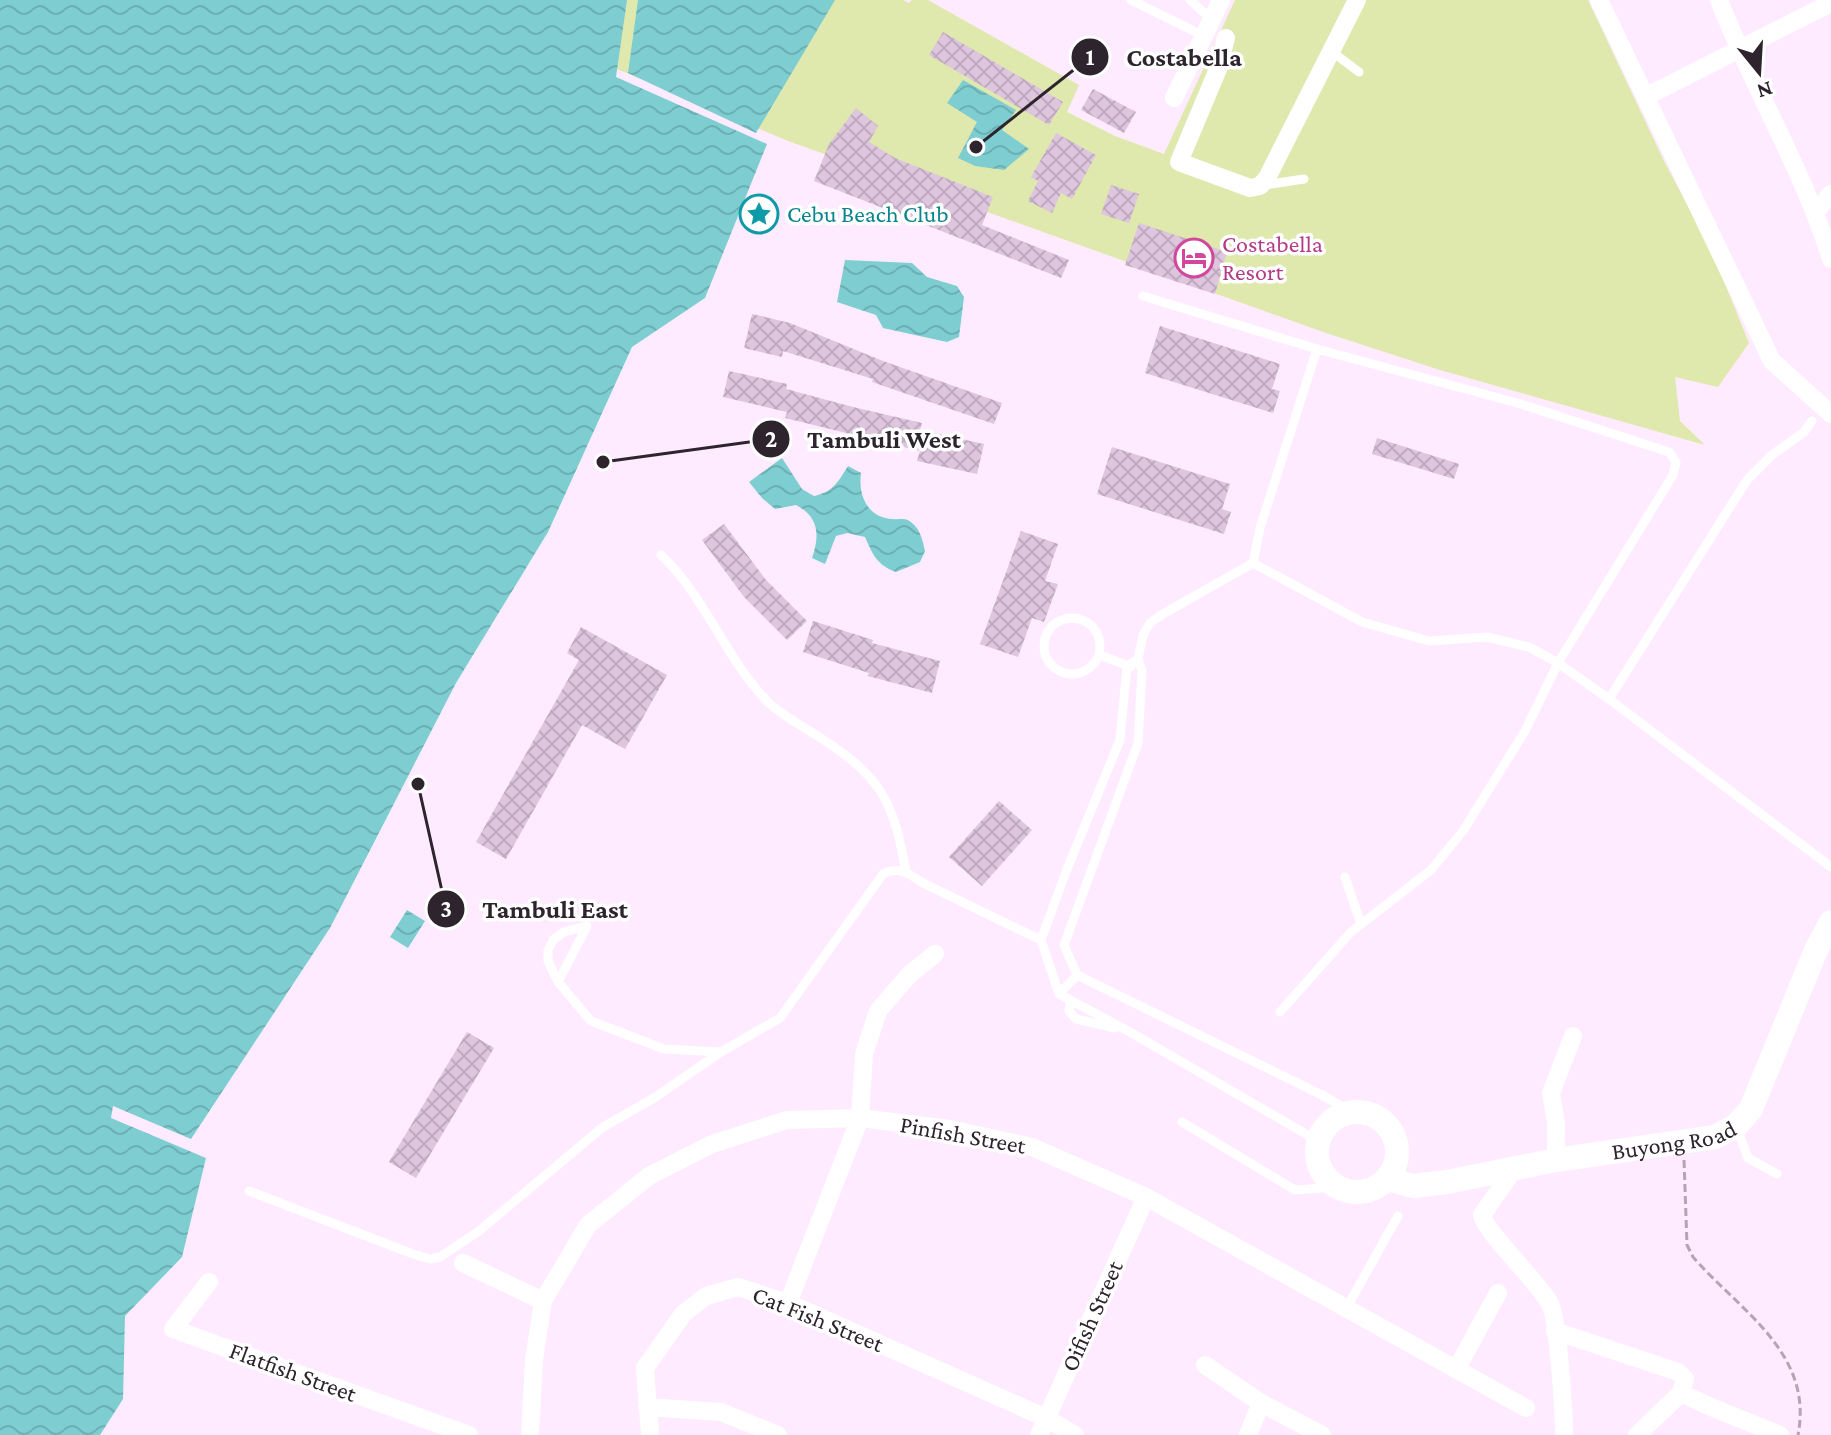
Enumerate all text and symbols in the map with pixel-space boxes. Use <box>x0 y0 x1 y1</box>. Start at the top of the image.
callout: Costabella <box>1070 32 1258 82</box>
north arrow <box>1719 32 1799 112</box>
text: 1 <box>1086 43 1095 70</box>
text: Costabella <box>1126 43 1242 72</box>
text: N <box>1754 76 1776 105</box>
place icon: Cebu Beach Club <box>738 193 780 235</box>
place label: Cebu Beach Club <box>787 200 949 227</box>
place label: Costabella Resort <box>1222 230 1323 285</box>
hotel icon: Costabella Resort <box>1173 237 1215 279</box>
callout: Tambuli West <box>751 414 977 464</box>
text: 2 <box>765 425 777 452</box>
text: Tambuli West <box>807 425 962 454</box>
callout: Tambuli East <box>426 884 644 934</box>
text: 3 <box>440 895 452 922</box>
text: Tambuli East <box>482 895 628 924</box>
street label: Pinfish Street <box>898 1110 1029 1159</box>
street label: Buyong Road <box>1610 1114 1741 1165</box>
street label: Oifish Street <box>1055 1255 1128 1375</box>
street label: Cat Fish Street <box>749 1280 888 1357</box>
street label: Flatfish Street <box>226 1336 361 1407</box>

